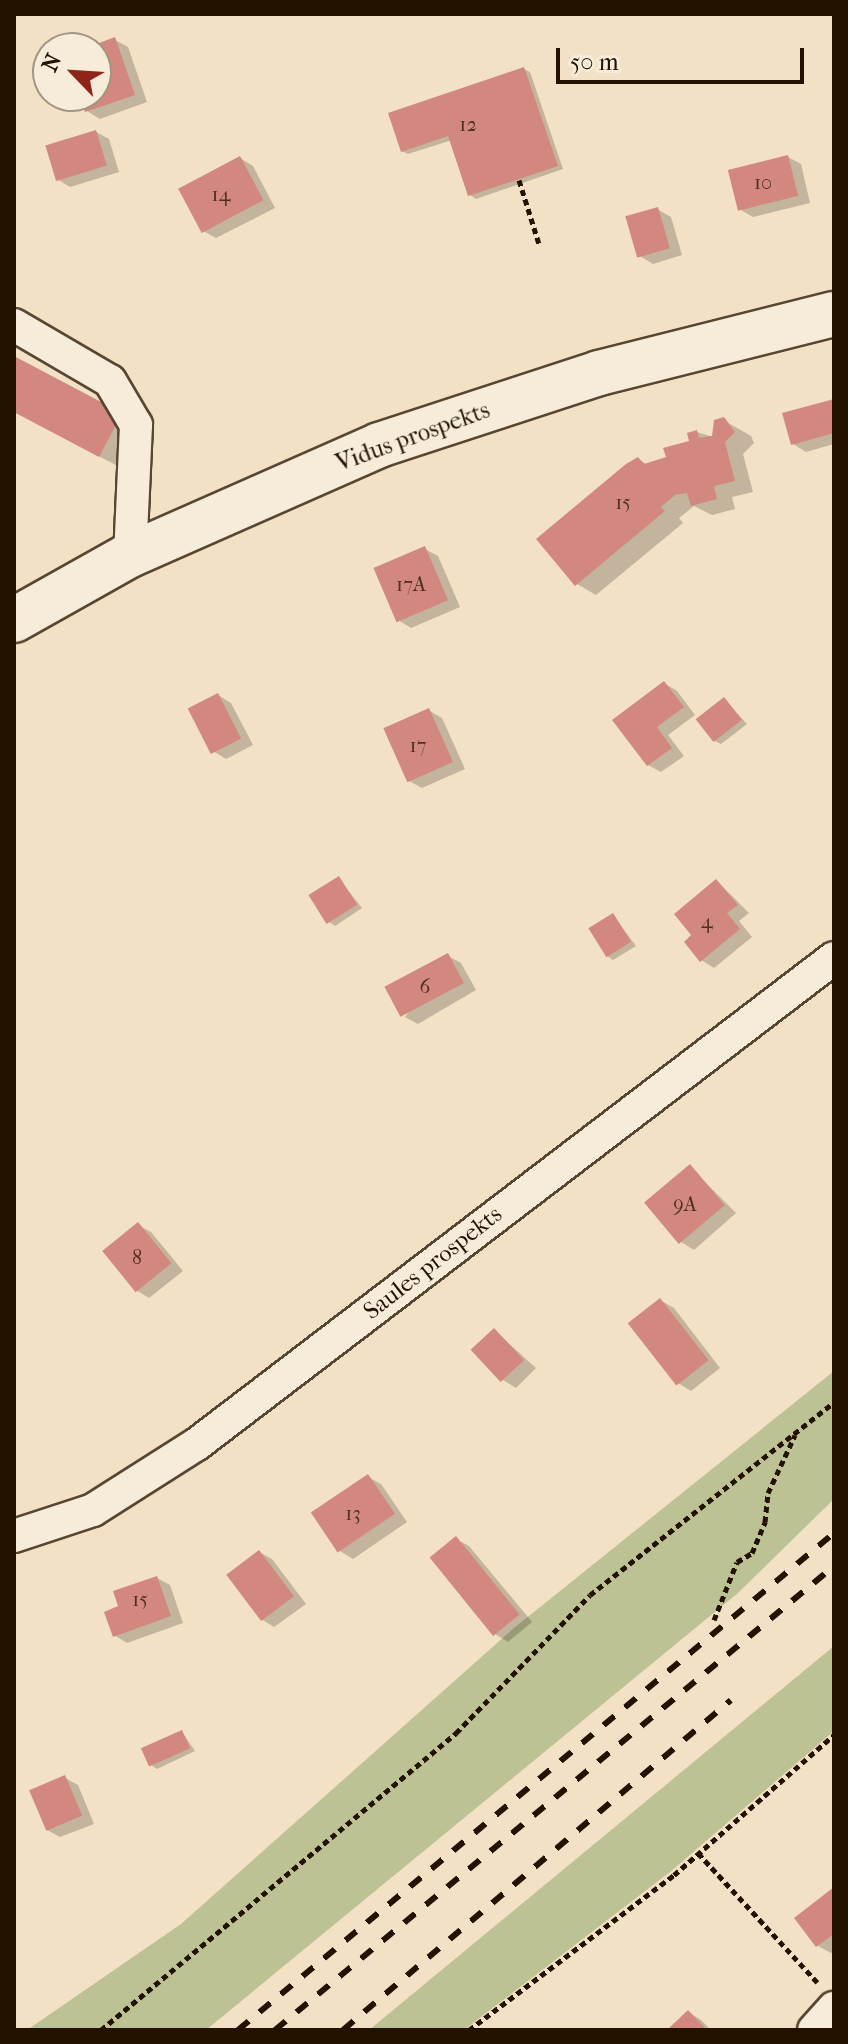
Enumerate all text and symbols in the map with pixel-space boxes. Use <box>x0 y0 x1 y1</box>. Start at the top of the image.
north arrow <box>32 32 112 112</box>
scale bar <box>560 32 808 82</box>
text: 50 m <box>570 48 619 76</box>
text: N <box>37 50 67 76</box>
house number: 12 <box>459 112 477 136</box>
house number: 10 <box>754 170 772 194</box>
house number: 14 <box>212 182 230 206</box>
street label: Vidus prospekts <box>332 396 494 478</box>
house number: 15 <box>615 490 631 514</box>
house number: 17A <box>396 572 426 596</box>
house number: 17 <box>410 733 426 757</box>
house number: 4 <box>701 909 713 933</box>
house number: 6 <box>420 974 430 998</box>
house number: 9A <box>673 1192 697 1216</box>
street label: Saules prospekts <box>358 1200 508 1326</box>
house number: 8 <box>132 1245 142 1269</box>
house number: 13 <box>345 1501 361 1525</box>
house number: 15 <box>132 1587 148 1611</box>

